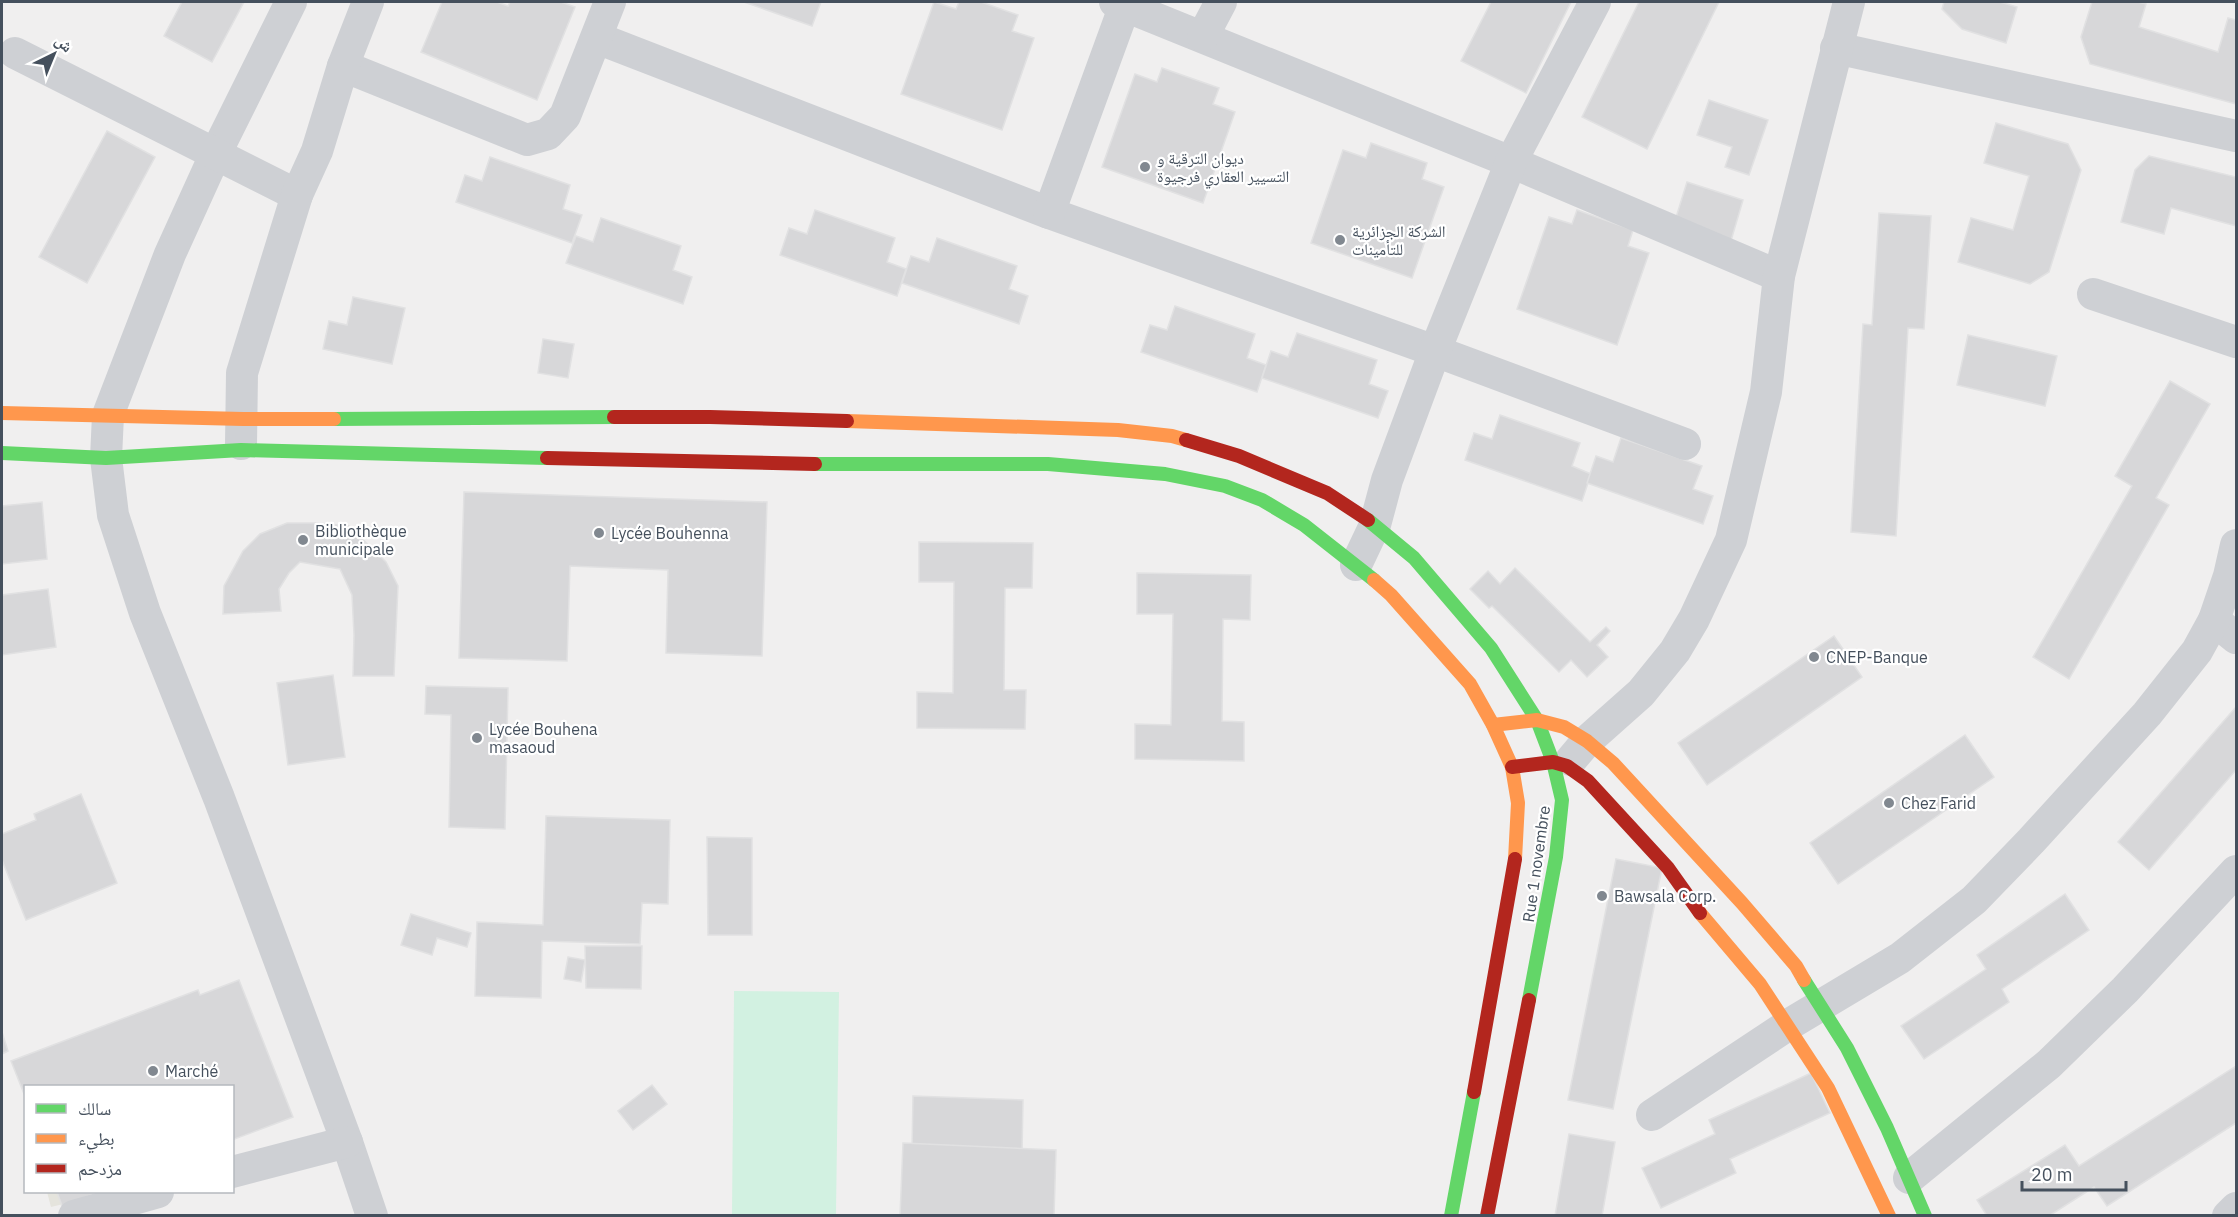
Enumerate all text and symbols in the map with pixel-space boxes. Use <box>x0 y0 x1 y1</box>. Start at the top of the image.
north arrow <box>24 24 84 84</box>
text: ش <box>51 30 77 56</box>
place label: ديوان الترقية و التسيير العقاري فرجيوة <box>1157 148 1289 189</box>
marker: ديوان الترقية و التسيير العقاري فرجيوة <box>1138 160 1152 174</box>
place label: الشركة الجزائرية للتأمينات <box>1352 221 1446 259</box>
marker: الشركة الجزائرية للتأمينات <box>1333 233 1347 247</box>
place label: Bibliothèque municipale <box>315 521 407 559</box>
place label: Lycée Bouhenna <box>611 523 729 543</box>
marker: Lycée Bouhenna <box>592 526 606 540</box>
marker: Bibliothèque municipale <box>296 533 310 547</box>
place label: CNEP-Banque <box>1826 647 1928 667</box>
marker: CNEP-Banque <box>1807 650 1821 664</box>
place label: Lycée Bouhena masaoud <box>489 719 598 757</box>
marker: Lycée Bouhena masaoud <box>470 731 484 745</box>
place label: Chez Farid <box>1901 793 1976 813</box>
marker: Chez Farid <box>1882 796 1896 810</box>
street label: Rue 1 novembre <box>1518 804 1554 924</box>
place label: Bawsala Corp. <box>1614 886 1716 906</box>
marker: Bawsala Corp. <box>1595 889 1609 903</box>
place label: Marché <box>165 1061 218 1081</box>
marker: Marché <box>146 1064 160 1078</box>
legend <box>24 1085 234 1193</box>
text: سالك <box>78 1097 111 1120</box>
text: بطيء <box>78 1127 115 1154</box>
scale bar <box>2022 1154 2126 1192</box>
text: مزدحم <box>78 1157 122 1181</box>
text: 20 m <box>2031 1163 2073 1186</box>

